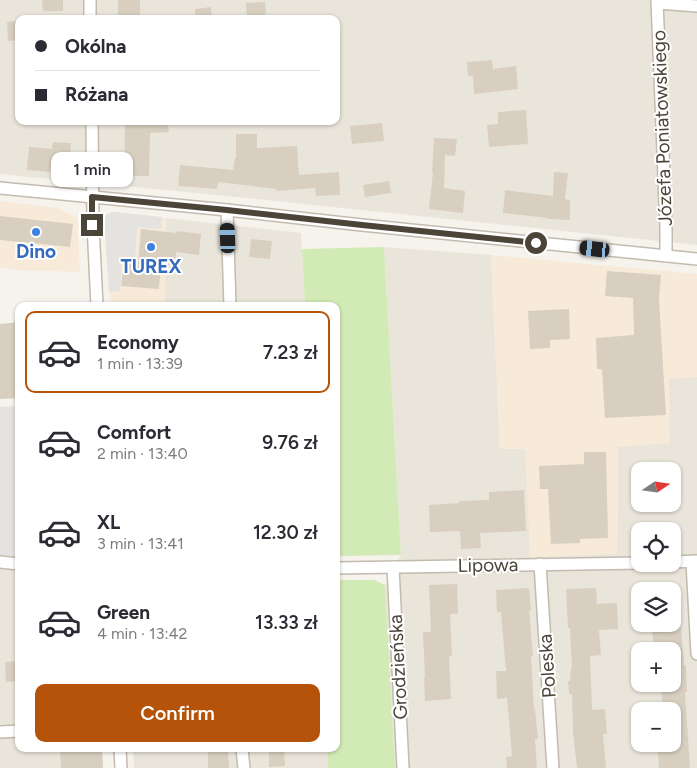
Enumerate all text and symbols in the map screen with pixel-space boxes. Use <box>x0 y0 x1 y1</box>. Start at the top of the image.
street label: Józefa Poniatowskiego <box>647 30 677 226</box>
text: Okólna <box>65 35 126 58</box>
text: Różana <box>65 83 128 106</box>
callout: 1 min <box>51 152 133 188</box>
text: 1 min <box>73 160 111 179</box>
route end <box>81 214 103 236</box>
car <box>219 223 236 253</box>
marker: Dino <box>30 226 42 238</box>
route start <box>525 232 547 254</box>
place label: Dino <box>16 240 56 263</box>
car <box>579 240 610 258</box>
marker: TUREX <box>145 241 157 253</box>
place label: TUREX <box>121 255 182 278</box>
icon: car <box>37 330 82 375</box>
text: Economy <box>97 331 179 354</box>
text: 7.23 zł <box>263 341 318 364</box>
text: 1 min · 13:39 <box>97 354 183 373</box>
icon: car <box>37 420 82 465</box>
text: Comfort <box>97 421 172 444</box>
text: 9.76 zł <box>262 431 318 454</box>
text: 2 min · 13:40 <box>97 444 188 463</box>
north arrow <box>631 462 681 512</box>
map controls <box>631 462 681 752</box>
icon: car <box>37 510 82 555</box>
text: XL <box>97 511 120 534</box>
text: 12.30 zł <box>253 521 318 544</box>
button: locate <box>631 522 681 572</box>
text: 3 min · 13:41 <box>97 534 184 553</box>
street label: Lipowa <box>457 553 519 577</box>
button: layers <box>631 582 681 632</box>
icon: car <box>37 600 82 645</box>
text: Green <box>97 601 150 624</box>
text: 13.33 zł <box>255 611 318 634</box>
street label: Grodzieńska <box>384 614 412 720</box>
text: 4 min · 13:42 <box>97 624 187 643</box>
street label: Poleska <box>533 633 561 699</box>
button: + <box>631 642 681 692</box>
button: Confirm <box>35 684 320 742</box>
button: − <box>631 702 681 752</box>

